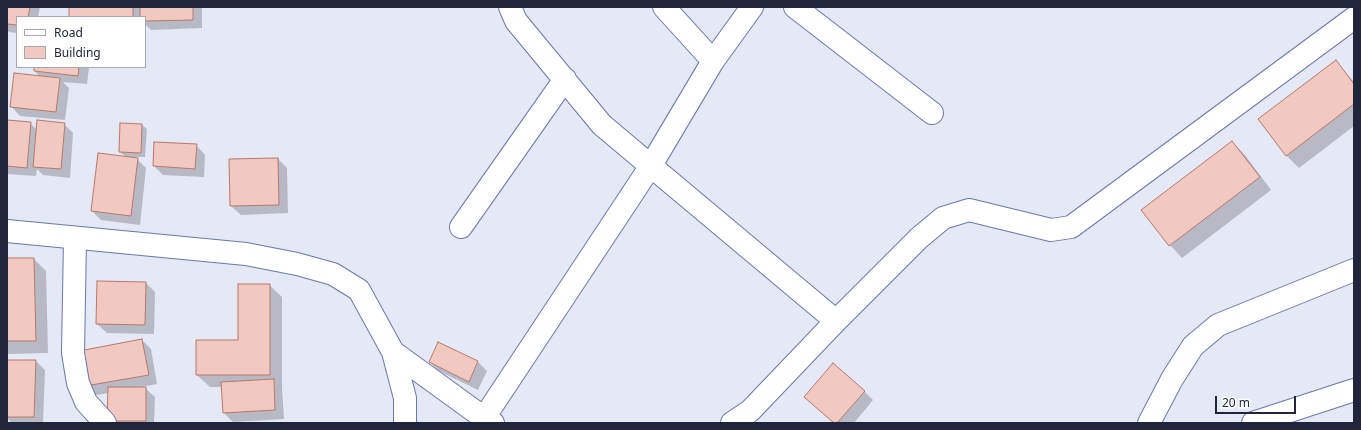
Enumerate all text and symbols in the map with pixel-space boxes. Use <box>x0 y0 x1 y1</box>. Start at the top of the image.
legend <box>16 16 146 68</box>
text: Road <box>54 24 83 41</box>
text: Building <box>54 44 101 61</box>
scale bar <box>1217 388 1298 414</box>
text: 20 m <box>1222 394 1250 411</box>

